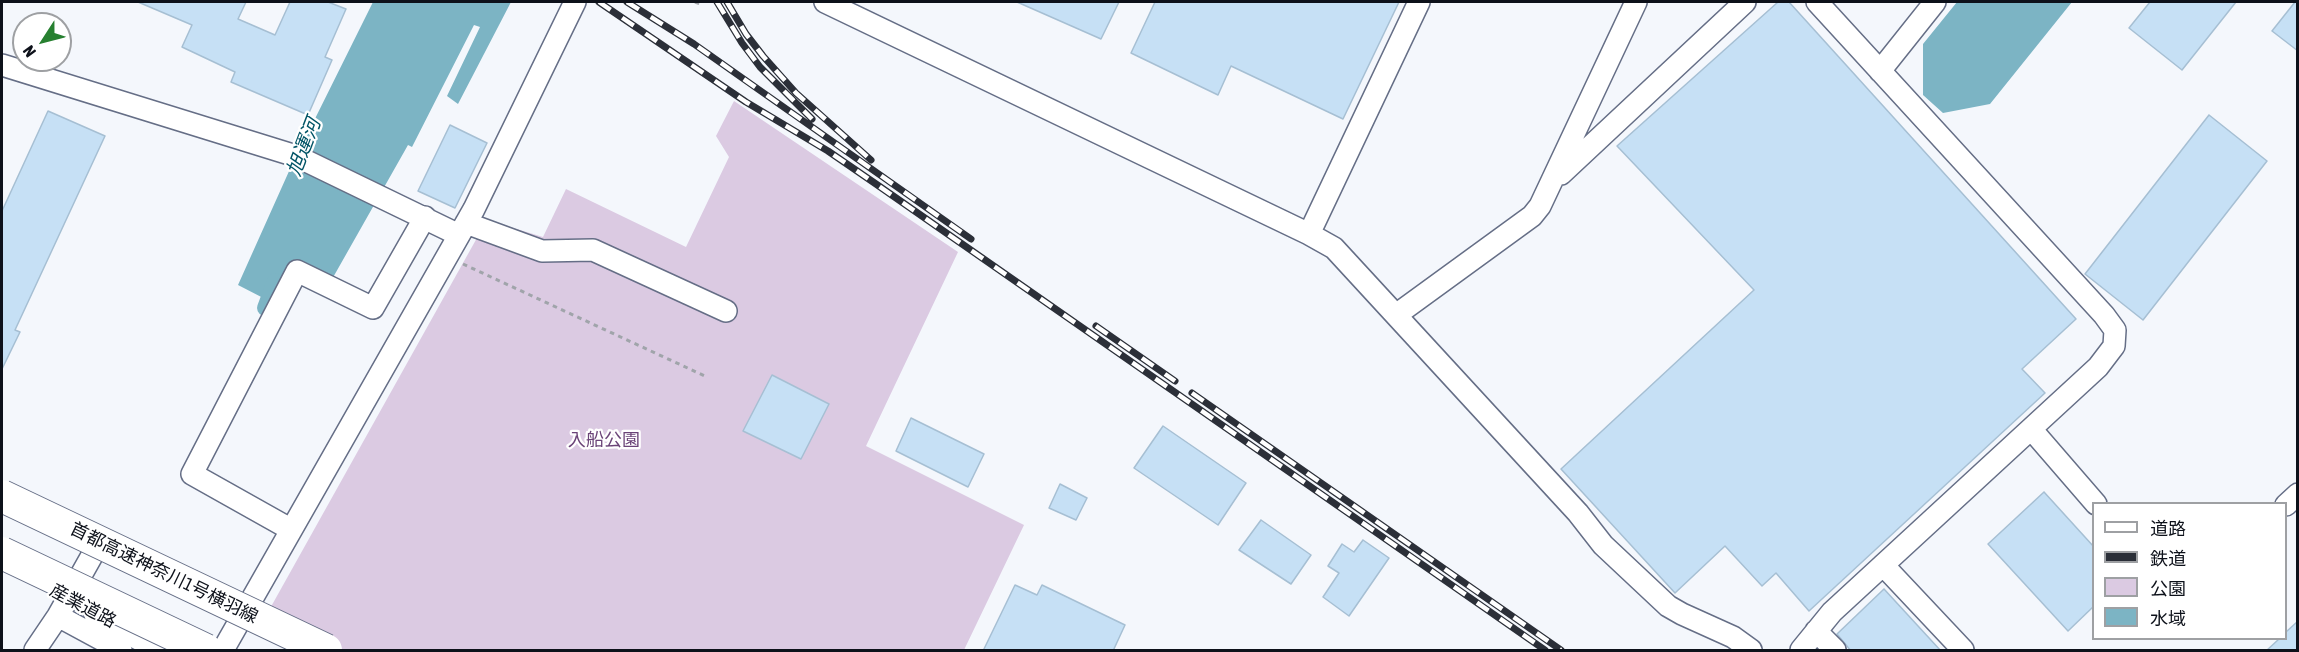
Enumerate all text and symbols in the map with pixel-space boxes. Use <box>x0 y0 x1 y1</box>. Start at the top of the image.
north arrow <box>12 12 72 72</box>
text: N <box>19 42 39 61</box>
water label: 旭運河 <box>282 115 326 179</box>
park label: 入船公園 <box>568 429 640 451</box>
legend <box>2092 502 2287 640</box>
street label: 首都高速神奈川1号横羽線 <box>66 518 262 628</box>
text: 道路 <box>2150 518 2186 539</box>
text: 鉄道 <box>2150 548 2186 569</box>
text: 公園 <box>2150 578 2186 599</box>
street label: 産業道路 <box>46 580 120 632</box>
text: 水域 <box>2150 608 2186 629</box>

